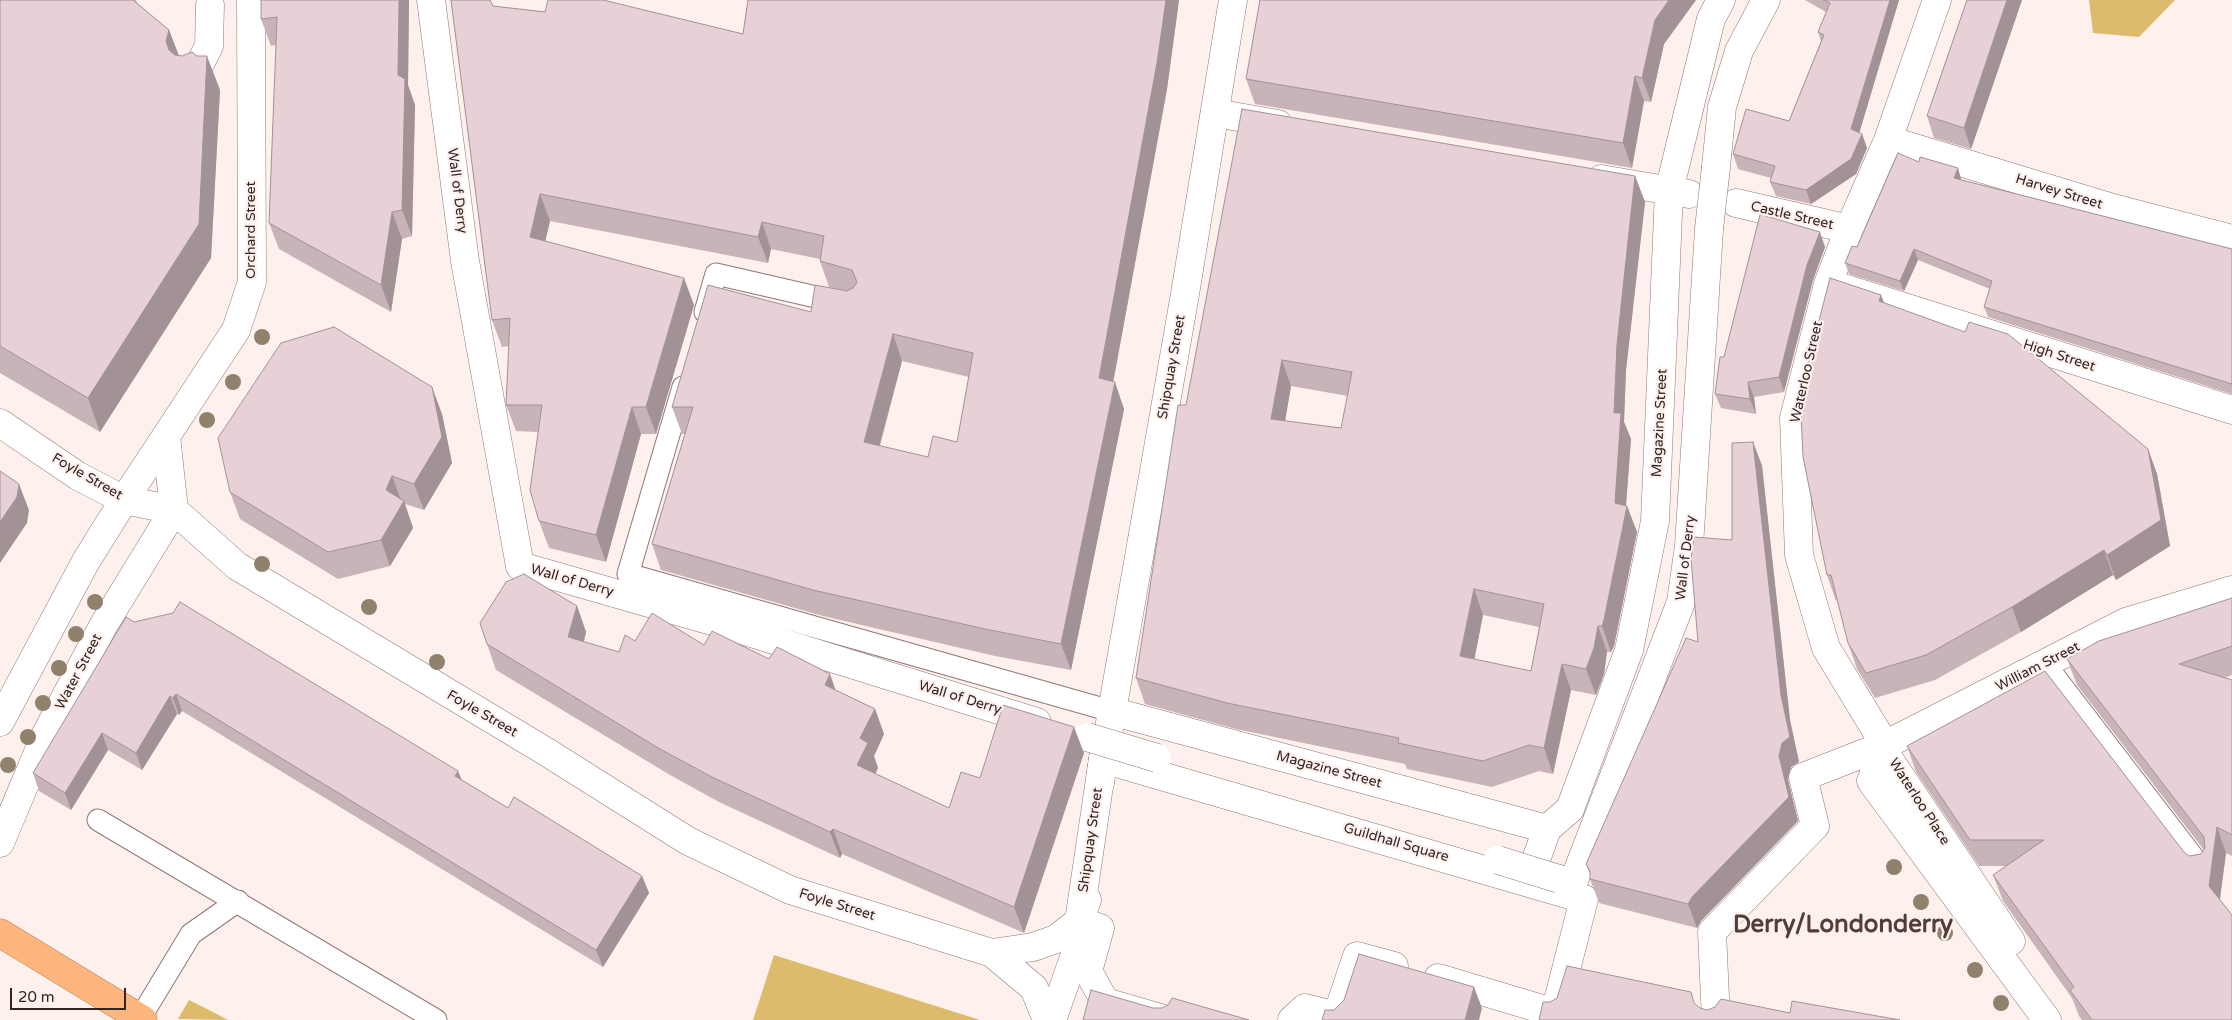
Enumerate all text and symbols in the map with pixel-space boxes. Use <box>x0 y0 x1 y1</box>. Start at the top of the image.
street label: Wall of Derry <box>443 147 471 235</box>
street label: Harvey Street <box>2013 171 2105 213</box>
street label: Orchard Street <box>243 181 259 279</box>
street label: Castle Street <box>1749 198 1835 234</box>
street label: Shipquay Street <box>1155 314 1189 420</box>
street label: Waterloo Street <box>1787 319 1827 425</box>
street label: High Street <box>2021 336 2097 376</box>
street label: Magazine Street <box>1649 368 1671 478</box>
street label: Foyle Street <box>49 450 125 504</box>
street label: Wall of Derry <box>1672 514 1700 602</box>
street label: Wall of Derry <box>528 561 616 601</box>
street label: Water Street <box>52 631 106 713</box>
street label: William Street <box>1993 639 2083 695</box>
street label: Wall of Derry <box>916 677 1004 719</box>
street label: Foyle Street <box>444 687 520 741</box>
street label: Magazine Street <box>1274 748 1384 792</box>
street label: Waterloo Place <box>1885 755 1953 849</box>
street label: Shipquay Street <box>1075 787 1107 893</box>
street label: Guildhall Square <box>1341 820 1451 866</box>
street label: Foyle Street <box>797 885 877 925</box>
district label: Derry/Londonderry <box>1733 912 1953 940</box>
scale bar <box>12 978 129 1010</box>
text: 20 m <box>18 988 55 1006</box>

